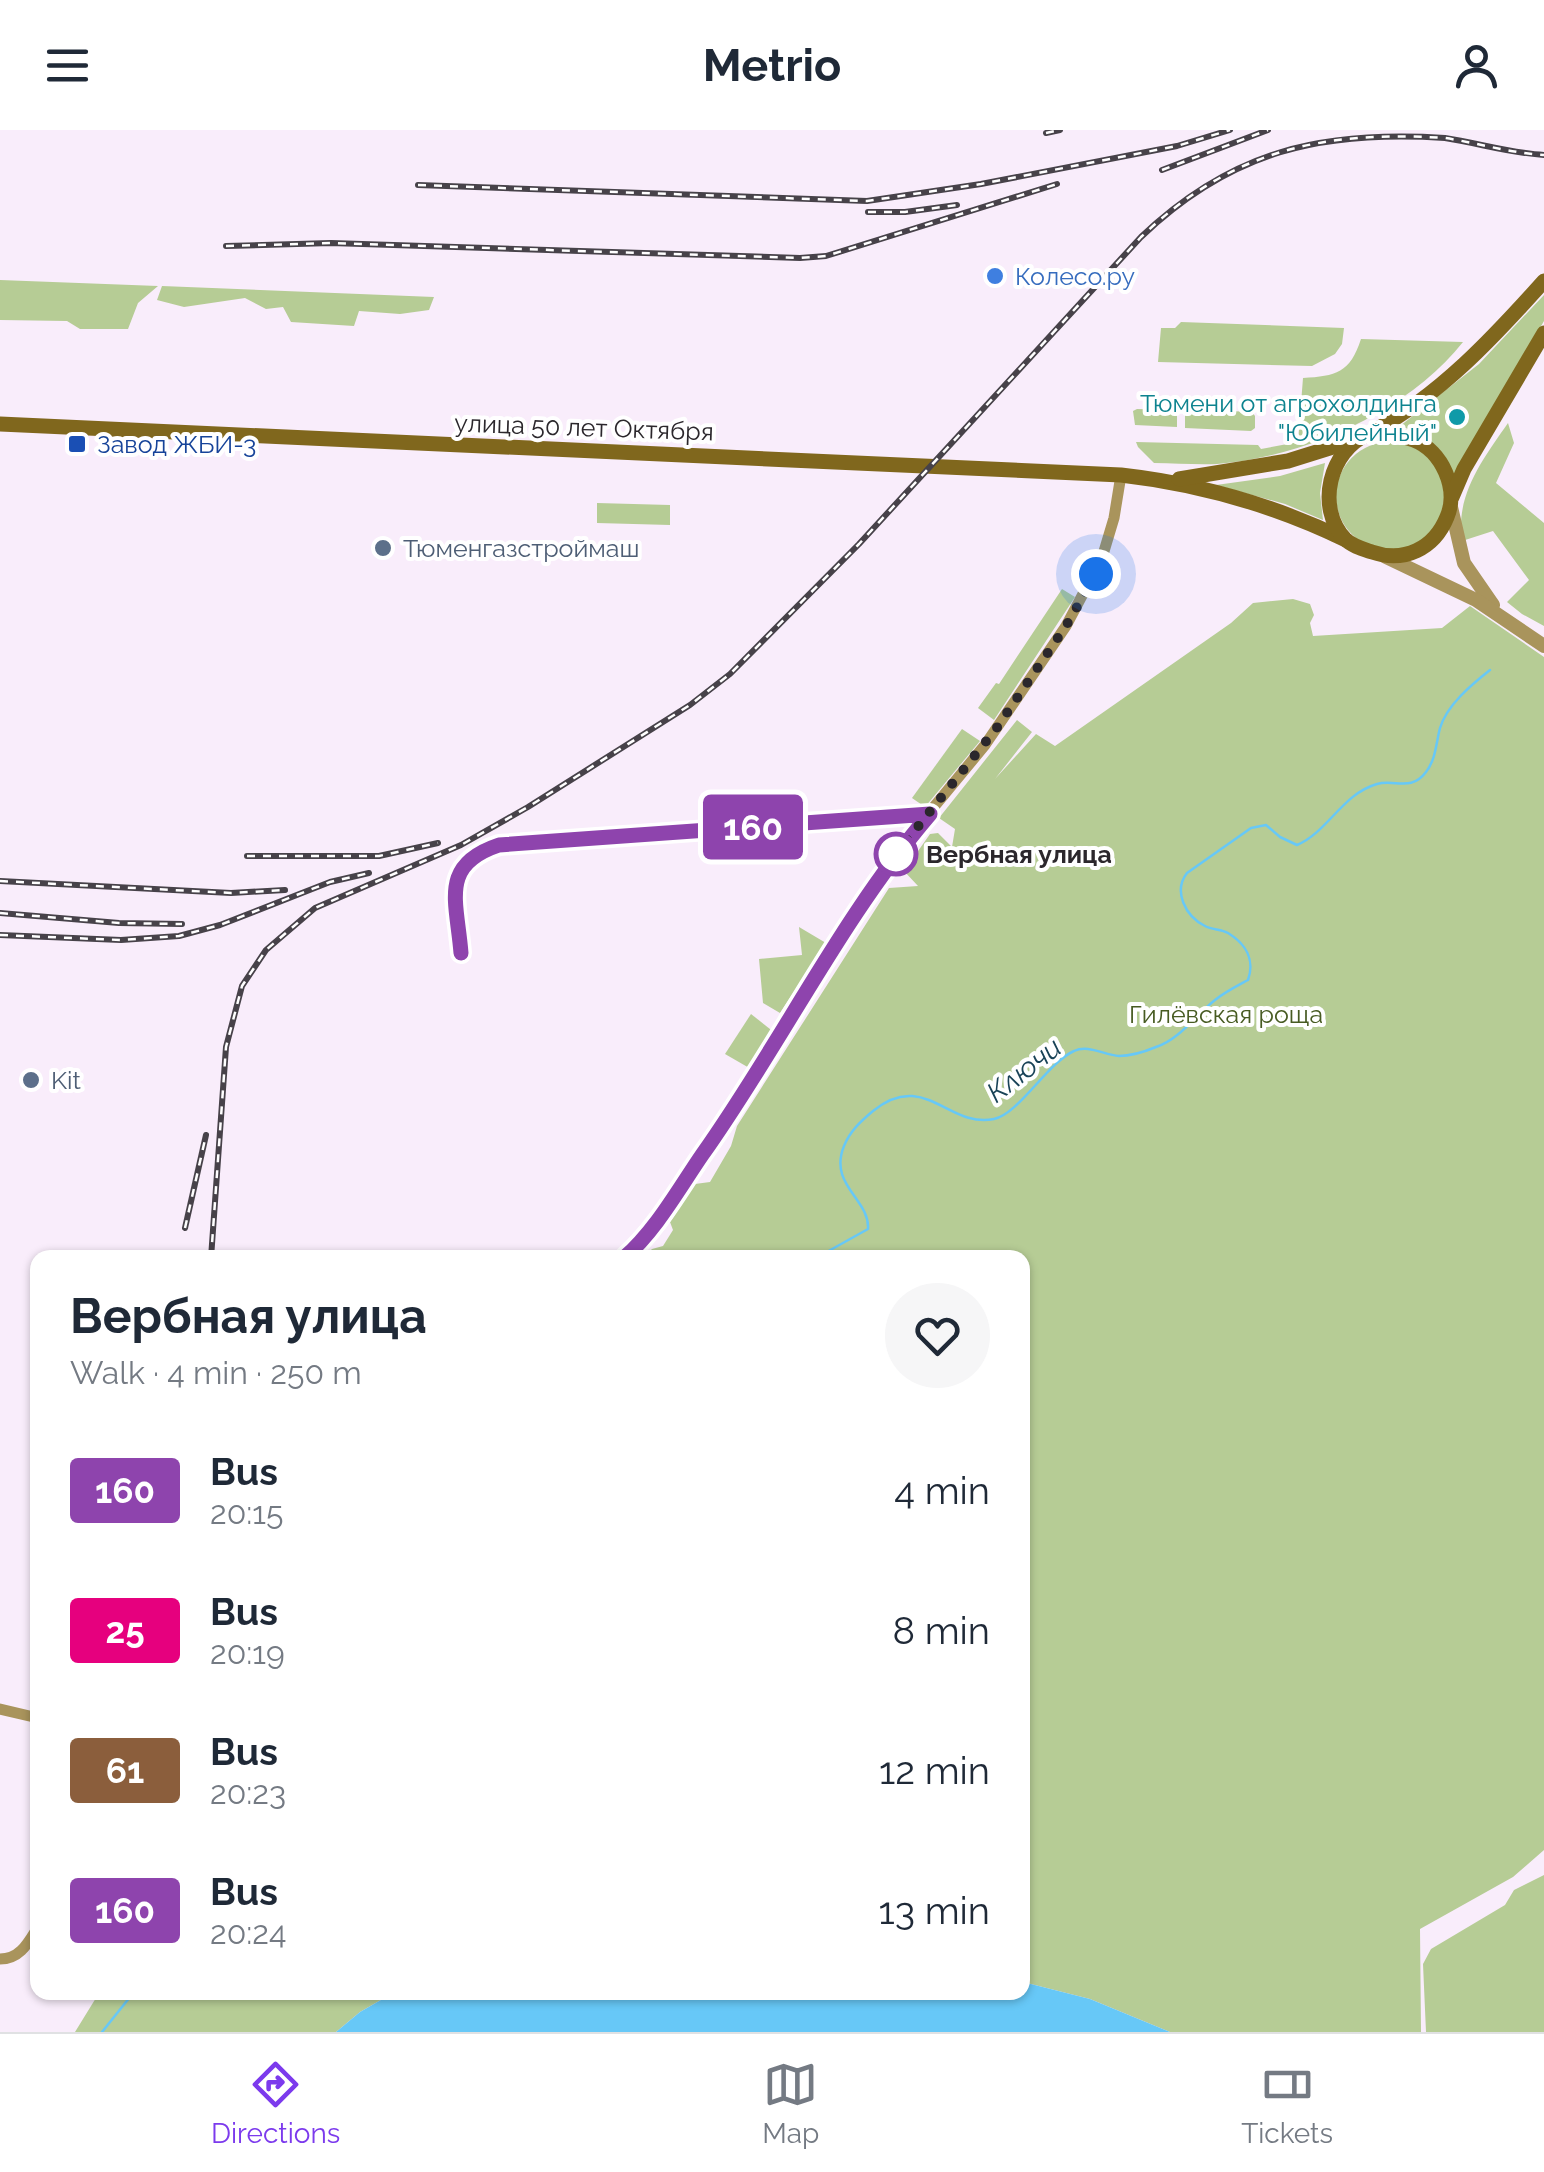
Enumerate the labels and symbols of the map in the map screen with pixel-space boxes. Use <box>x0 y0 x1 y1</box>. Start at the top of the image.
place label: Колесо.ру <box>1015 261 1136 291</box>
marker: Колесо.ру <box>984 265 1006 287</box>
place label: Тюмени от агрохолдинга "Юбилейный" <box>1140 388 1437 447</box>
marker: Тюмени от агрохолдинга "Юбилейный" <box>1446 406 1468 428</box>
street label: улица 50 лет Октября <box>454 407 714 447</box>
place label: Завод ЖБИ-3 <box>97 429 256 459</box>
marker: Завод ЖБИ-3 <box>66 433 88 455</box>
place label: Тюменгазстроймаш <box>403 533 639 563</box>
marker: Тюменгазстроймаш <box>372 537 394 559</box>
your location <box>1071 549 1121 599</box>
line badge: 160 <box>696 794 810 860</box>
marker: Вербная улица <box>875 833 917 875</box>
place label: Вербная улица <box>926 839 1112 869</box>
park label: Гилёвская роща <box>1129 999 1323 1029</box>
water label: Ключи <box>980 1031 1068 1109</box>
place label: Kit <box>51 1065 82 1095</box>
marker: Kit <box>20 1069 42 1091</box>

